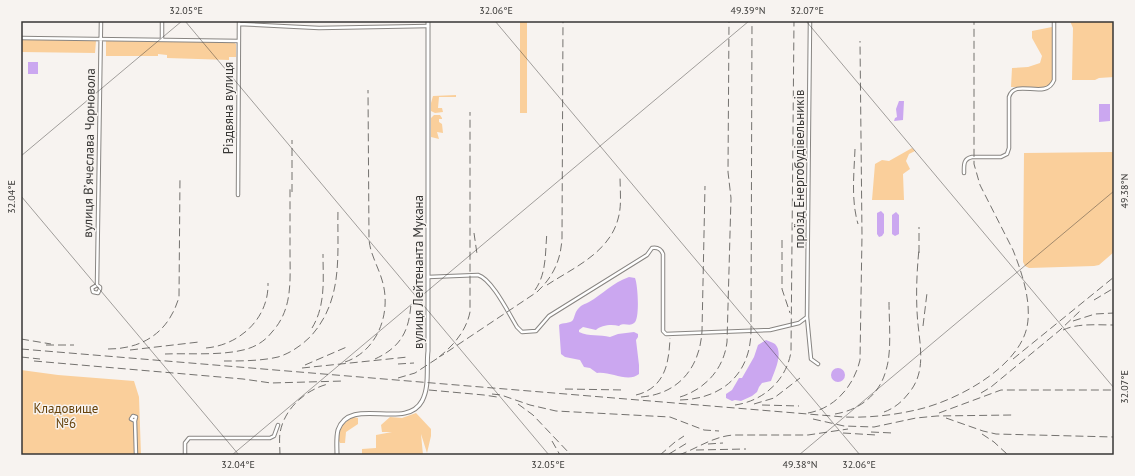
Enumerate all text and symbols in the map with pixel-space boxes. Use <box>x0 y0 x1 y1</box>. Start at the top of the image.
text: 32.05°E <box>169 4 203 17</box>
text: 32.06°E <box>479 4 513 17</box>
text: 49.39°N <box>731 4 765 17</box>
text: 32.07°E <box>790 4 824 17</box>
street label: Різдвяна вулиця <box>220 62 237 154</box>
street label: вулиця Вʼячеслава Чорновола <box>79 68 99 238</box>
street label: проїзд Енергобудівельників <box>791 90 808 248</box>
text: 49.38°N <box>1118 174 1131 208</box>
text: 32.04°E <box>5 180 18 214</box>
street label: вулиця Лейтенанта Мукана <box>410 195 427 349</box>
text: 32.07°E <box>1118 370 1131 404</box>
park label: Кладовище №6 <box>34 400 98 432</box>
text: 32.04°E <box>221 458 255 471</box>
text: 32.05°E <box>531 458 565 471</box>
text: 49.38°N <box>783 458 817 471</box>
text: 32.06°E <box>842 458 876 471</box>

